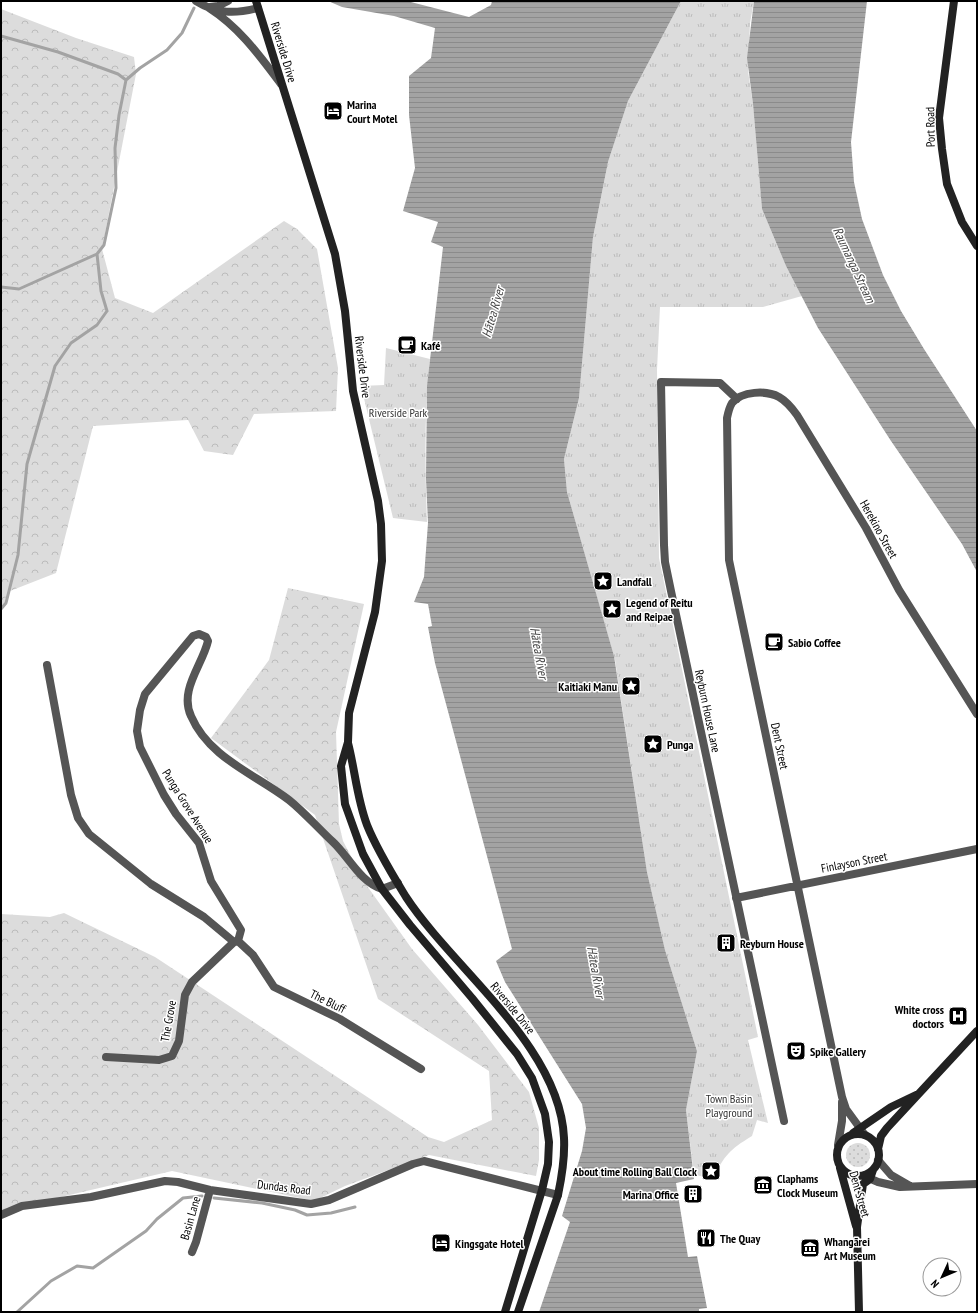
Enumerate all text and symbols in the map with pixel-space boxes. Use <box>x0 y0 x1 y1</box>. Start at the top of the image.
street label: Riverside Drive <box>268 20 300 84</box>
place label: Marina Court Motel <box>347 97 398 126</box>
hotel icon: Marina Court Motel <box>322 100 344 122</box>
street label: Port Road <box>922 107 938 147</box>
water label: Raumanga Stream <box>829 224 880 307</box>
water label: Hātea River <box>478 282 509 339</box>
cafe icon: Kafé <box>396 334 418 356</box>
street label: Riverside Drive <box>352 335 374 399</box>
place label: Kafé <box>421 338 440 353</box>
park label: Riverside Park <box>369 405 428 420</box>
street label: Herekino Street <box>857 497 902 562</box>
place icon: Landfall <box>592 570 614 592</box>
place label: Landfall <box>617 574 652 589</box>
place label: Legend of Reitu and Reipae <box>626 595 693 624</box>
place icon: Legend of Reitu and Reipae <box>601 598 623 620</box>
water label: Hātea River <box>526 626 552 682</box>
cafe icon: Sabio Coffee <box>763 631 785 653</box>
place label: Sabio Coffee <box>788 635 841 650</box>
street label: Reyburn House Lane <box>692 668 724 754</box>
place icon: Kaitiaki Manu <box>620 675 642 697</box>
place label: Kaitiaki Manu <box>558 679 617 694</box>
street label: Dent Street <box>768 721 792 771</box>
place icon: Punga <box>642 733 664 755</box>
place label: Punga <box>667 737 694 752</box>
street label: Punga Grove Avenue <box>159 766 217 846</box>
street label: Finlayson Street <box>820 848 889 876</box>
building icon: Reyburn House <box>715 932 737 954</box>
place label: Reyburn House <box>740 936 804 951</box>
water label: Hātea River <box>583 945 609 1001</box>
street label: Riverside Drive <box>488 979 538 1037</box>
street label: The Bluff <box>308 986 349 1016</box>
street label: The Grove <box>157 999 179 1043</box>
place label: White cross doctors <box>894 1002 944 1031</box>
hospital icon: White cross doctors <box>947 1005 969 1027</box>
theatre icon: Spike Gallery <box>785 1040 807 1062</box>
place label: Spike Gallery <box>810 1044 866 1059</box>
park label: Town Basin Playground <box>706 1091 752 1120</box>
place icon: About time Rolling Ball Clock <box>700 1160 722 1182</box>
place label: About time Rolling Ball Clock <box>572 1164 697 1179</box>
street label: Dent Street <box>846 1169 874 1219</box>
place label: Claphams Clock Museum <box>777 1171 838 1200</box>
museum icon: Claphams Clock Museum <box>752 1174 774 1196</box>
street label: Dundas Road <box>256 1176 312 1198</box>
building icon: Marina Office <box>682 1183 704 1205</box>
place label: Marina Office <box>623 1187 679 1202</box>
street label: Basin Lane <box>177 1194 203 1242</box>
restaurant icon: The Quay <box>695 1227 717 1249</box>
place label: The Quay <box>720 1231 760 1246</box>
hotel icon: Kingsgate Hotel <box>430 1232 452 1254</box>
place label: Whangārei Art Museum <box>823 1234 876 1263</box>
place label: Kingsgate Hotel <box>455 1236 524 1251</box>
museum icon: Whangārei Art Museum <box>799 1237 821 1259</box>
north arrow <box>922 1257 962 1297</box>
text: N <box>928 1277 942 1291</box>

